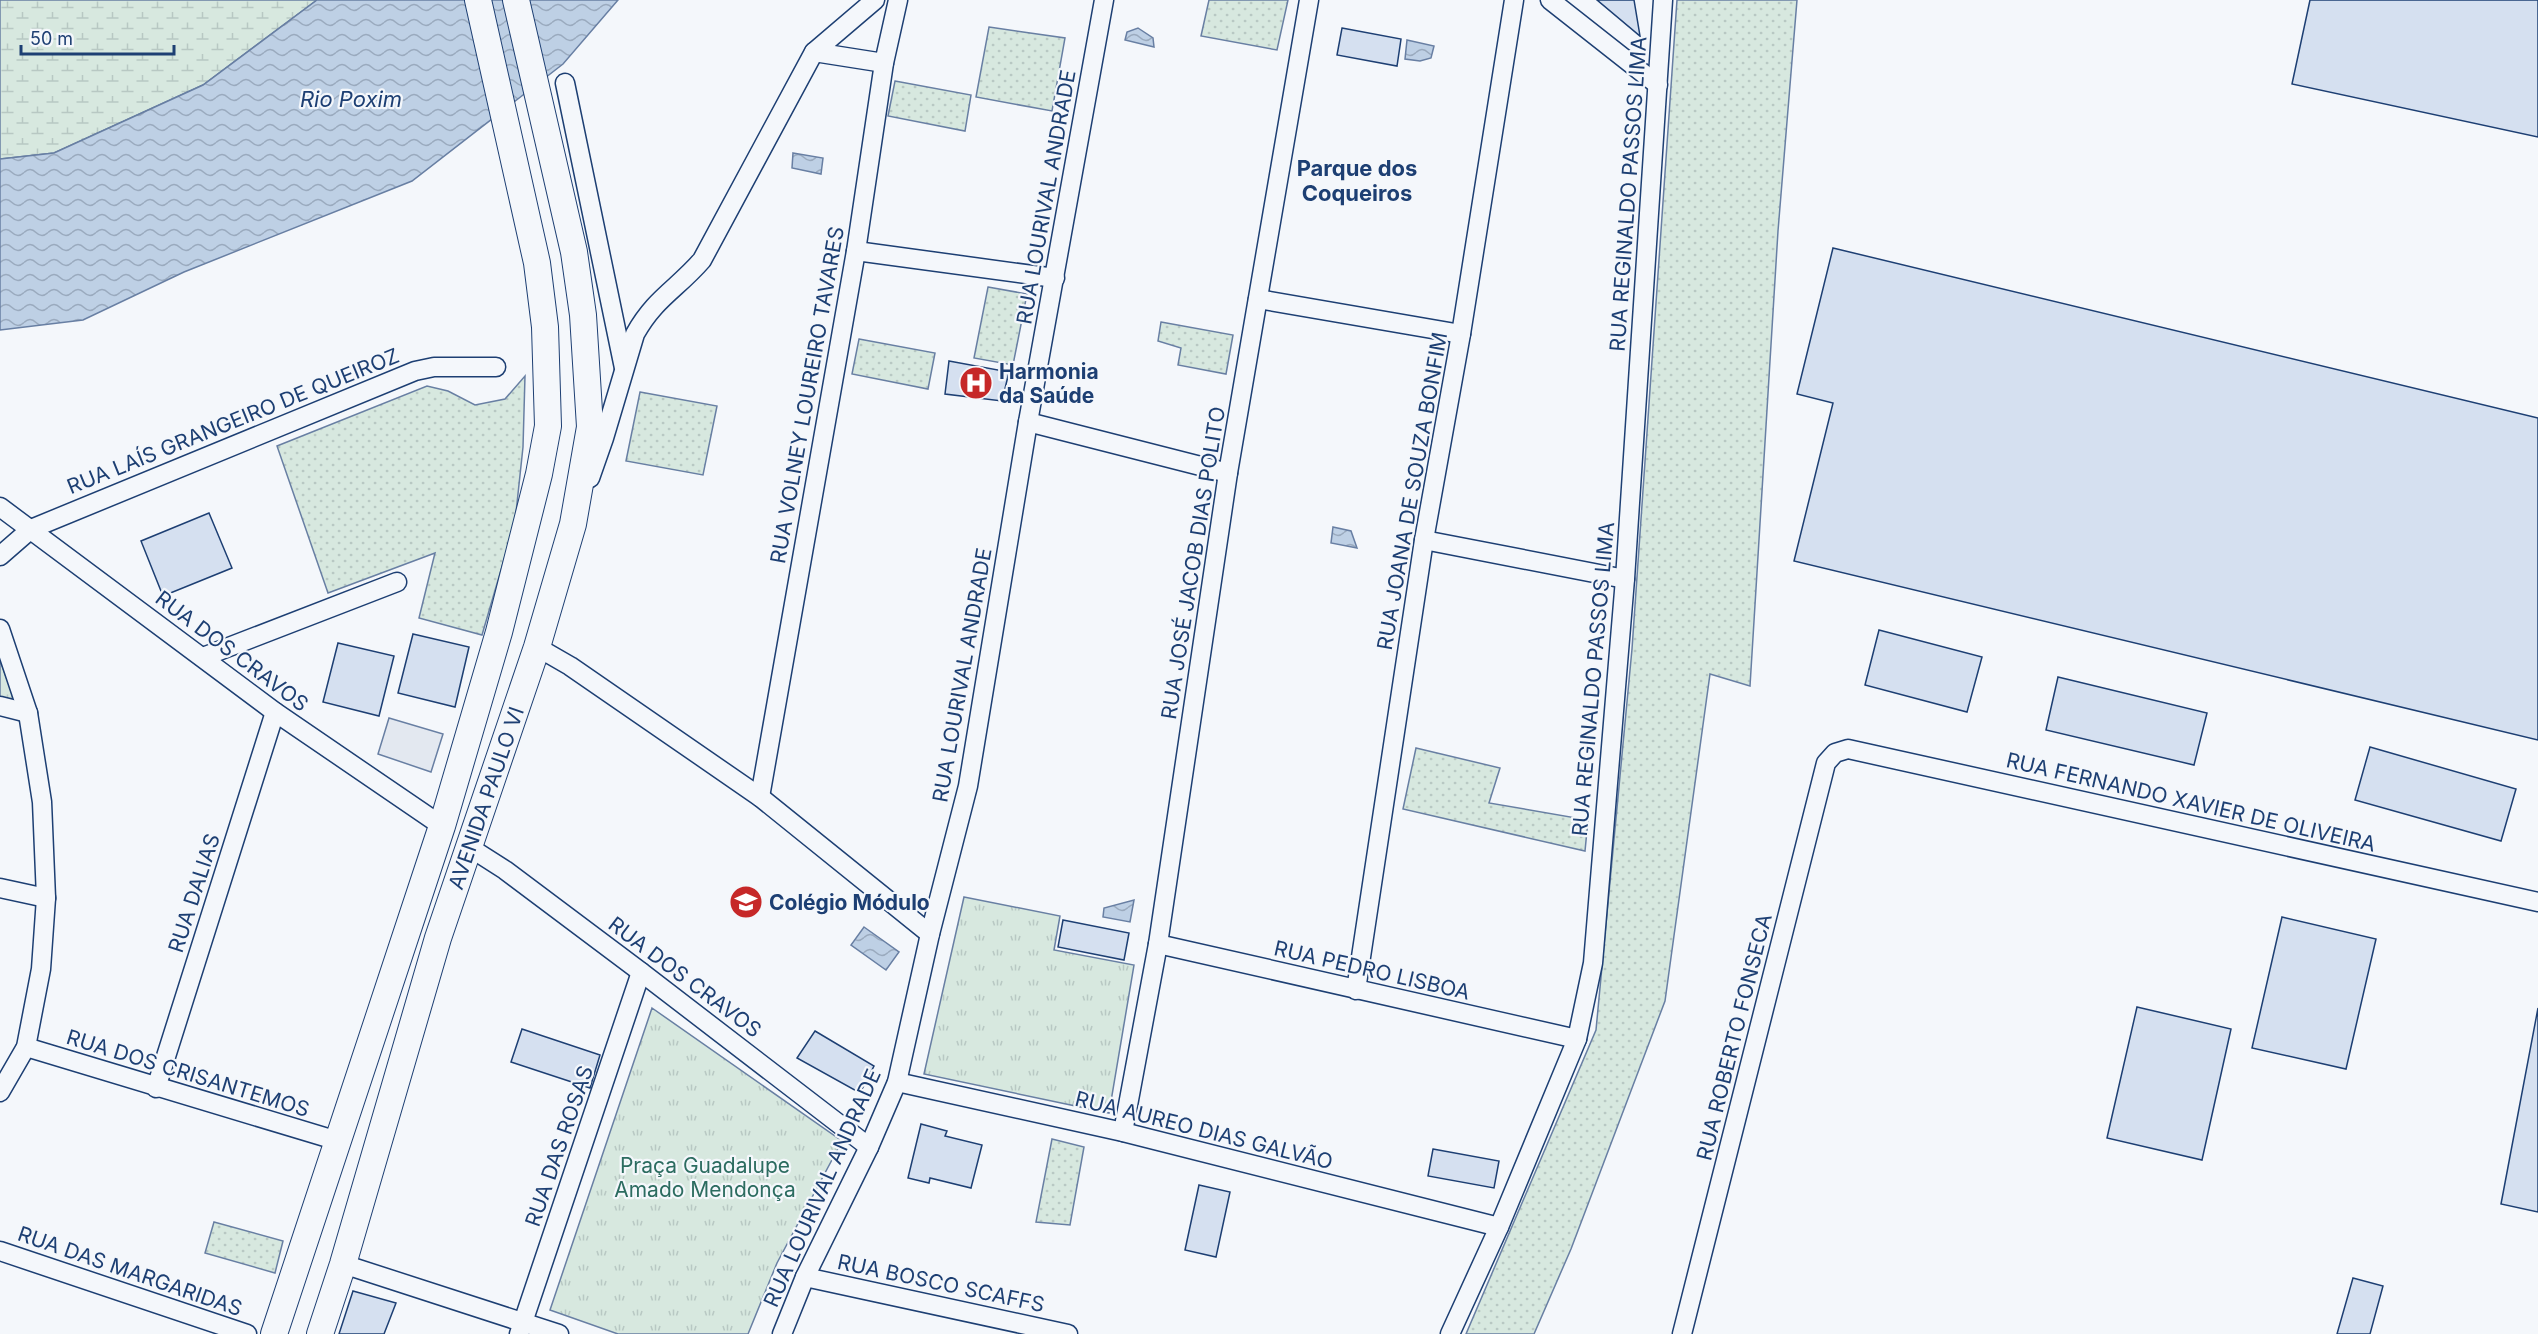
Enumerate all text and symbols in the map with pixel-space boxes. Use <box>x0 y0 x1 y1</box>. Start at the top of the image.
scale bar <box>21 18 174 56</box>
text: 50 m <box>30 28 73 49</box>
street label: RUA REGINALDO PASSOS LIMA <box>1605 36 1651 352</box>
street label: RUA LOURIVAL ANDRADE <box>1011 68 1081 326</box>
water label: Rio Poxim <box>300 86 402 112</box>
district label: Parque dos Coqueiros <box>1297 155 1417 206</box>
street label: RUA VOLNEY LOUREIRO TAVARES <box>765 225 849 565</box>
street label: RUA JOANA DE SOUZA BONFIM <box>1372 330 1452 652</box>
street label: RUA LAÍS GRANGEIRO DE QUEIROZ <box>63 342 403 499</box>
place label: Harmonia da Saúde <box>999 359 1099 408</box>
hospital icon: Harmonia da Saúde <box>958 365 994 401</box>
street label: RUA JOSÉ JACOB DIAS POLITO <box>1155 405 1230 721</box>
street label: RUA REGINALDO PASSOS LIMA <box>1567 521 1619 837</box>
street label: RUA LOURIVAL ANDRADE <box>927 546 997 804</box>
street label: RUA DOS CRAVOS <box>151 585 313 717</box>
street label: AVENIDA PAULO VI <box>443 703 529 893</box>
street label: RUA FERNANDO XAVIER DE OLIVEIRA <box>2004 747 2378 857</box>
street label: RUA DALIAS <box>163 830 225 956</box>
school or university icon: Colégio Módulo <box>728 884 764 920</box>
place label: Colégio Módulo <box>769 890 930 915</box>
street label: RUA DOS CRAVOS <box>604 911 766 1043</box>
street label: RUA ROBERTO FONSECA <box>1691 911 1777 1163</box>
street label: RUA PEDRO LISBOA <box>1272 935 1472 1005</box>
street label: RUA DOS CRISANTEMOS <box>64 1024 312 1122</box>
street label: RUA DAS ROSAS <box>520 1062 598 1230</box>
street label: RUA LOURIVAL ANDRADE <box>758 1065 886 1311</box>
street label: RUA AUREO DIAS GALVÃO <box>1073 1085 1336 1174</box>
park label: Praça Guadalupe Amado Mendonça <box>614 1153 796 1202</box>
street label: RUA DAS MARGARIDAS <box>15 1221 245 1321</box>
street label: RUA BOSCO SCAFFS <box>835 1249 1047 1317</box>

